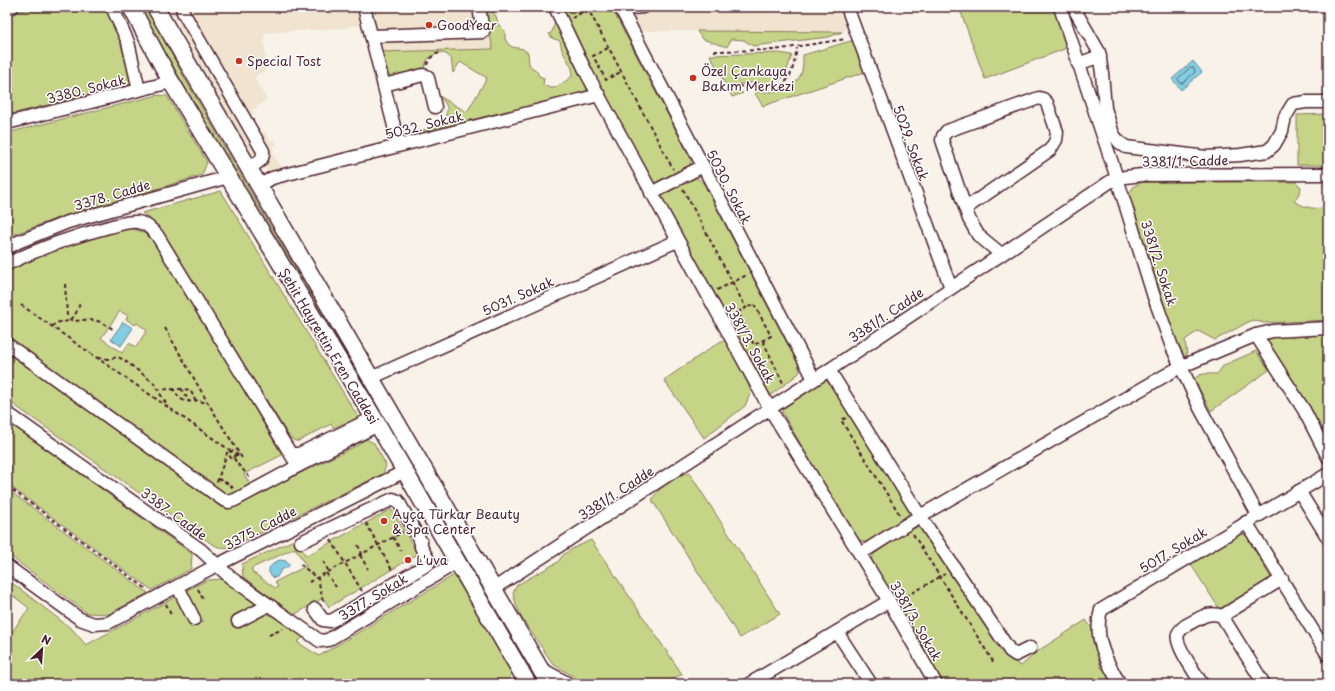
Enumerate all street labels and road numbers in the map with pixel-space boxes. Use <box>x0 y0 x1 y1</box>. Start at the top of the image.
street label: 3380. Sokak <box>44 69 128 108</box>
street label: 5029. Sokak <box>889 102 934 184</box>
street label: 5032. Sokak <box>383 105 466 143</box>
street label: 5030. Sokak <box>702 146 757 228</box>
street label: 3381/1. Cadde <box>1142 150 1229 171</box>
street label: 3378. Cadde <box>71 175 152 214</box>
street label: 3381/2. Sokak <box>1137 217 1182 309</box>
street label: Şehit Hayrettin Eren Caddesi <box>275 264 384 428</box>
street label: 5031. Sokak <box>479 271 557 320</box>
street label: 3381/1. Cadde <box>845 282 927 347</box>
street label: 3381/3. Sokak <box>720 299 781 387</box>
street label: 3381/1. Cadde <box>574 461 657 524</box>
street label: 3387. Cadde <box>137 483 212 544</box>
street label: 3375. Cadde <box>220 501 300 554</box>
street label: 5017. Sokak <box>1135 522 1211 577</box>
street label: 3377. Sokak <box>335 568 411 625</box>
street label: 3381/3. Sokak <box>886 577 947 665</box>

